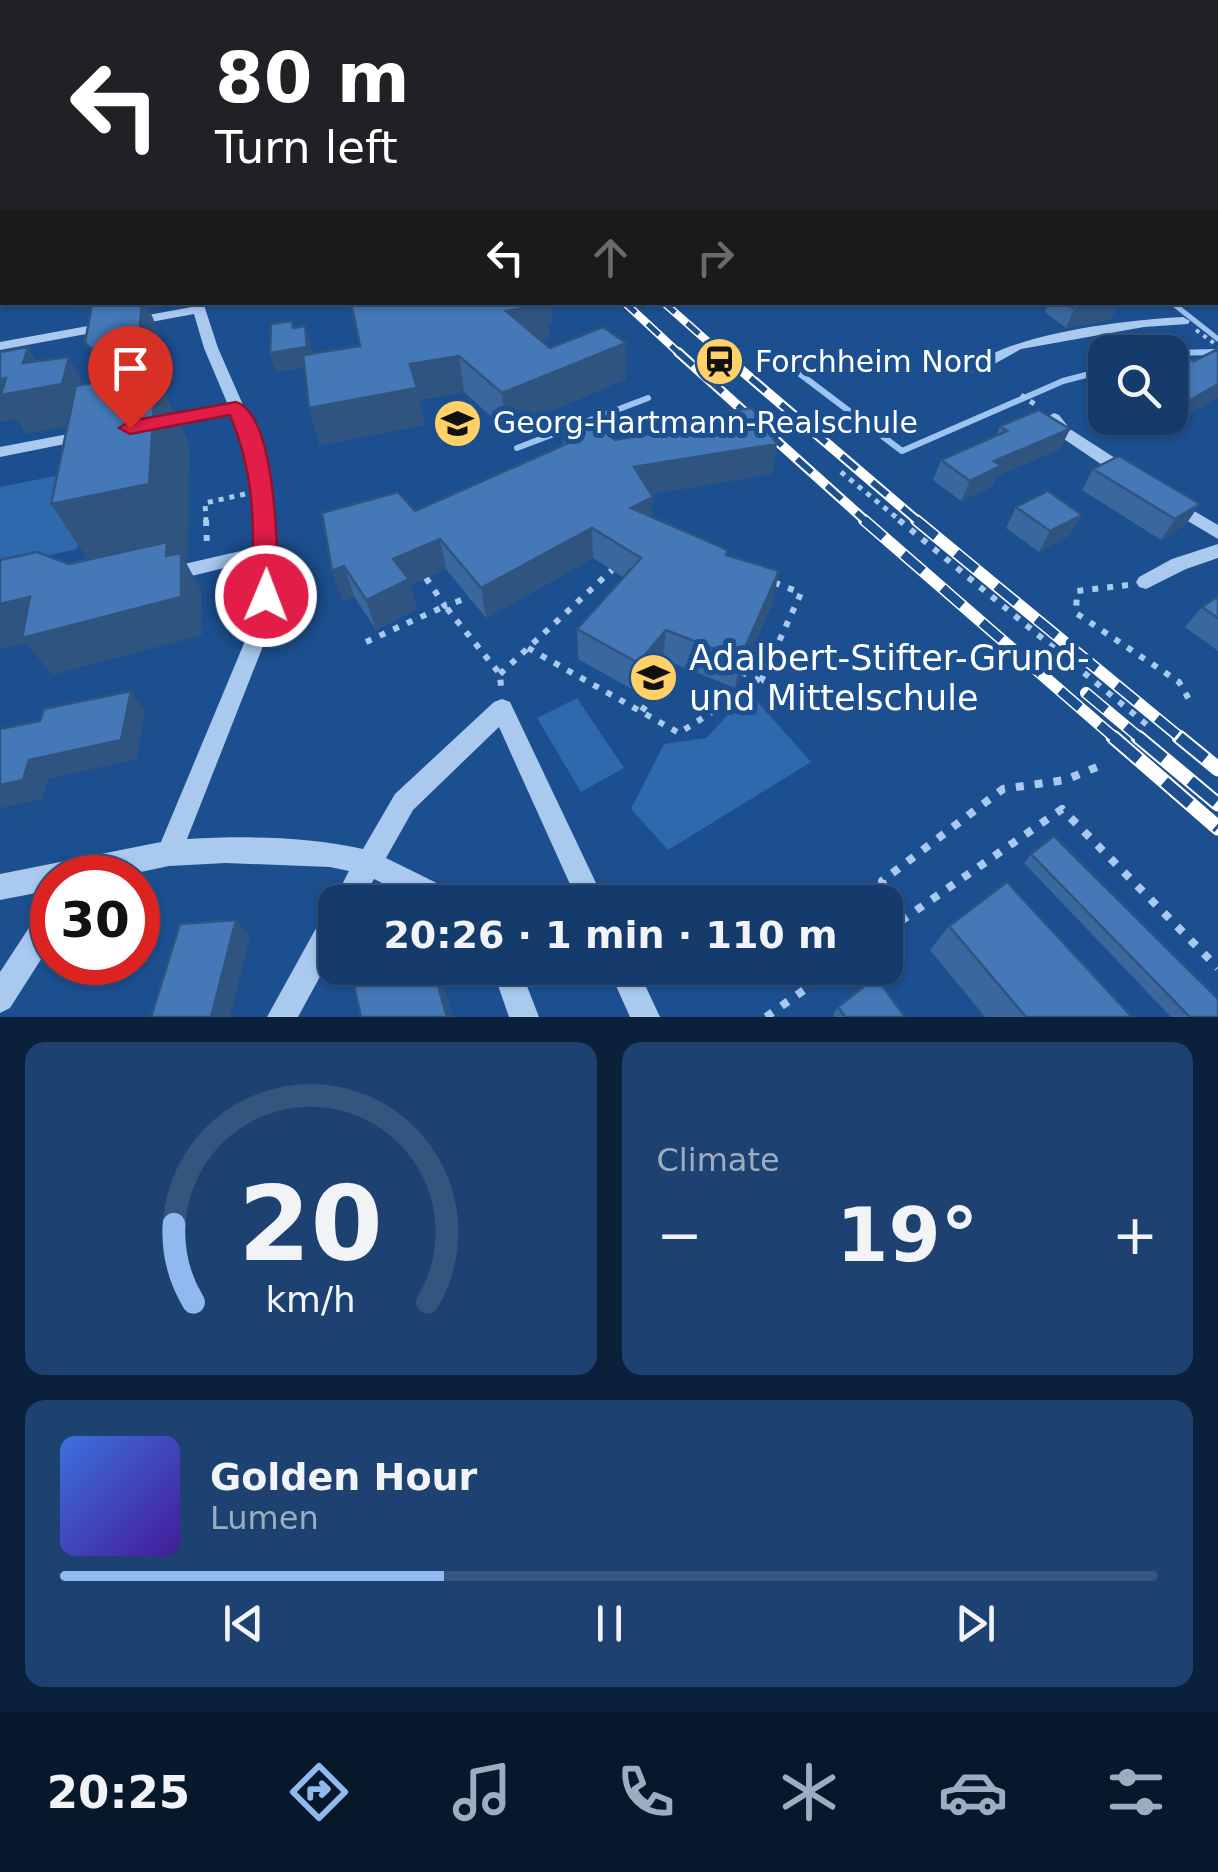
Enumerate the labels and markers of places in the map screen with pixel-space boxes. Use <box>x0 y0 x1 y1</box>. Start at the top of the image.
pin <box>88 326 173 429</box>
station icon: Forchheim Nord <box>694 336 746 388</box>
place label: Forchheim Nord <box>755 344 993 379</box>
school or university icon: Georg-Hartmann-Realschule <box>432 397 484 449</box>
place label: Georg-Hartmann-Realschule <box>493 405 918 440</box>
place label: Adalbert-Stifter-Grund- und Mittelschule <box>689 638 1090 718</box>
school or university icon: Adalbert-Stifter-Grund- und Mittelschule <box>628 652 680 704</box>

